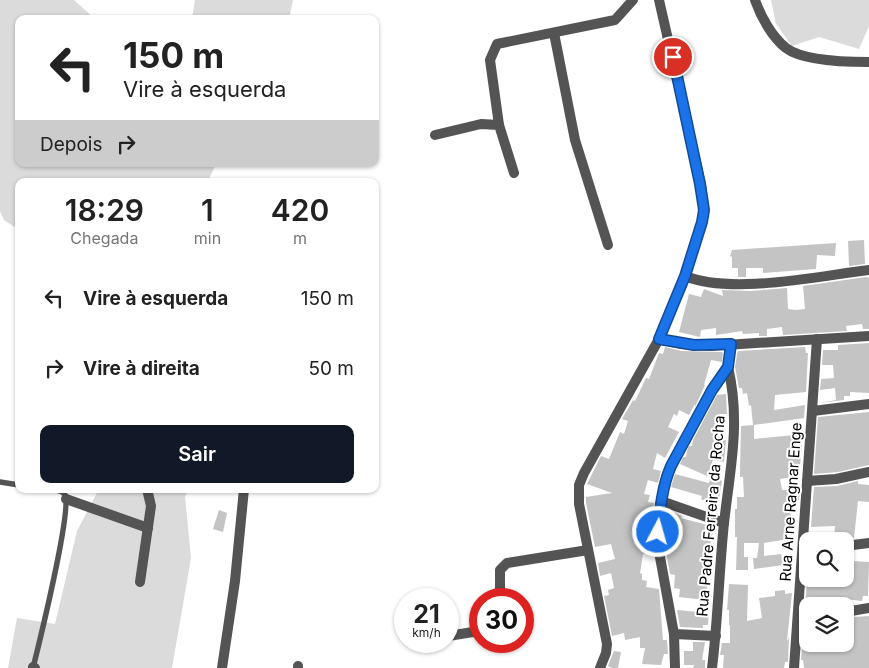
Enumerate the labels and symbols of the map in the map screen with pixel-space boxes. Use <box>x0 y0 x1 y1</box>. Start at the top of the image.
pin <box>652 36 694 78</box>
street label: Rua Padre Ferreira da Rocha <box>692 415 729 617</box>
street label: Rua Arne Ragnar Enge <box>775 422 806 582</box>
position arrow <box>631 505 683 557</box>
speed limit sign: 30 <box>469 588 534 653</box>

